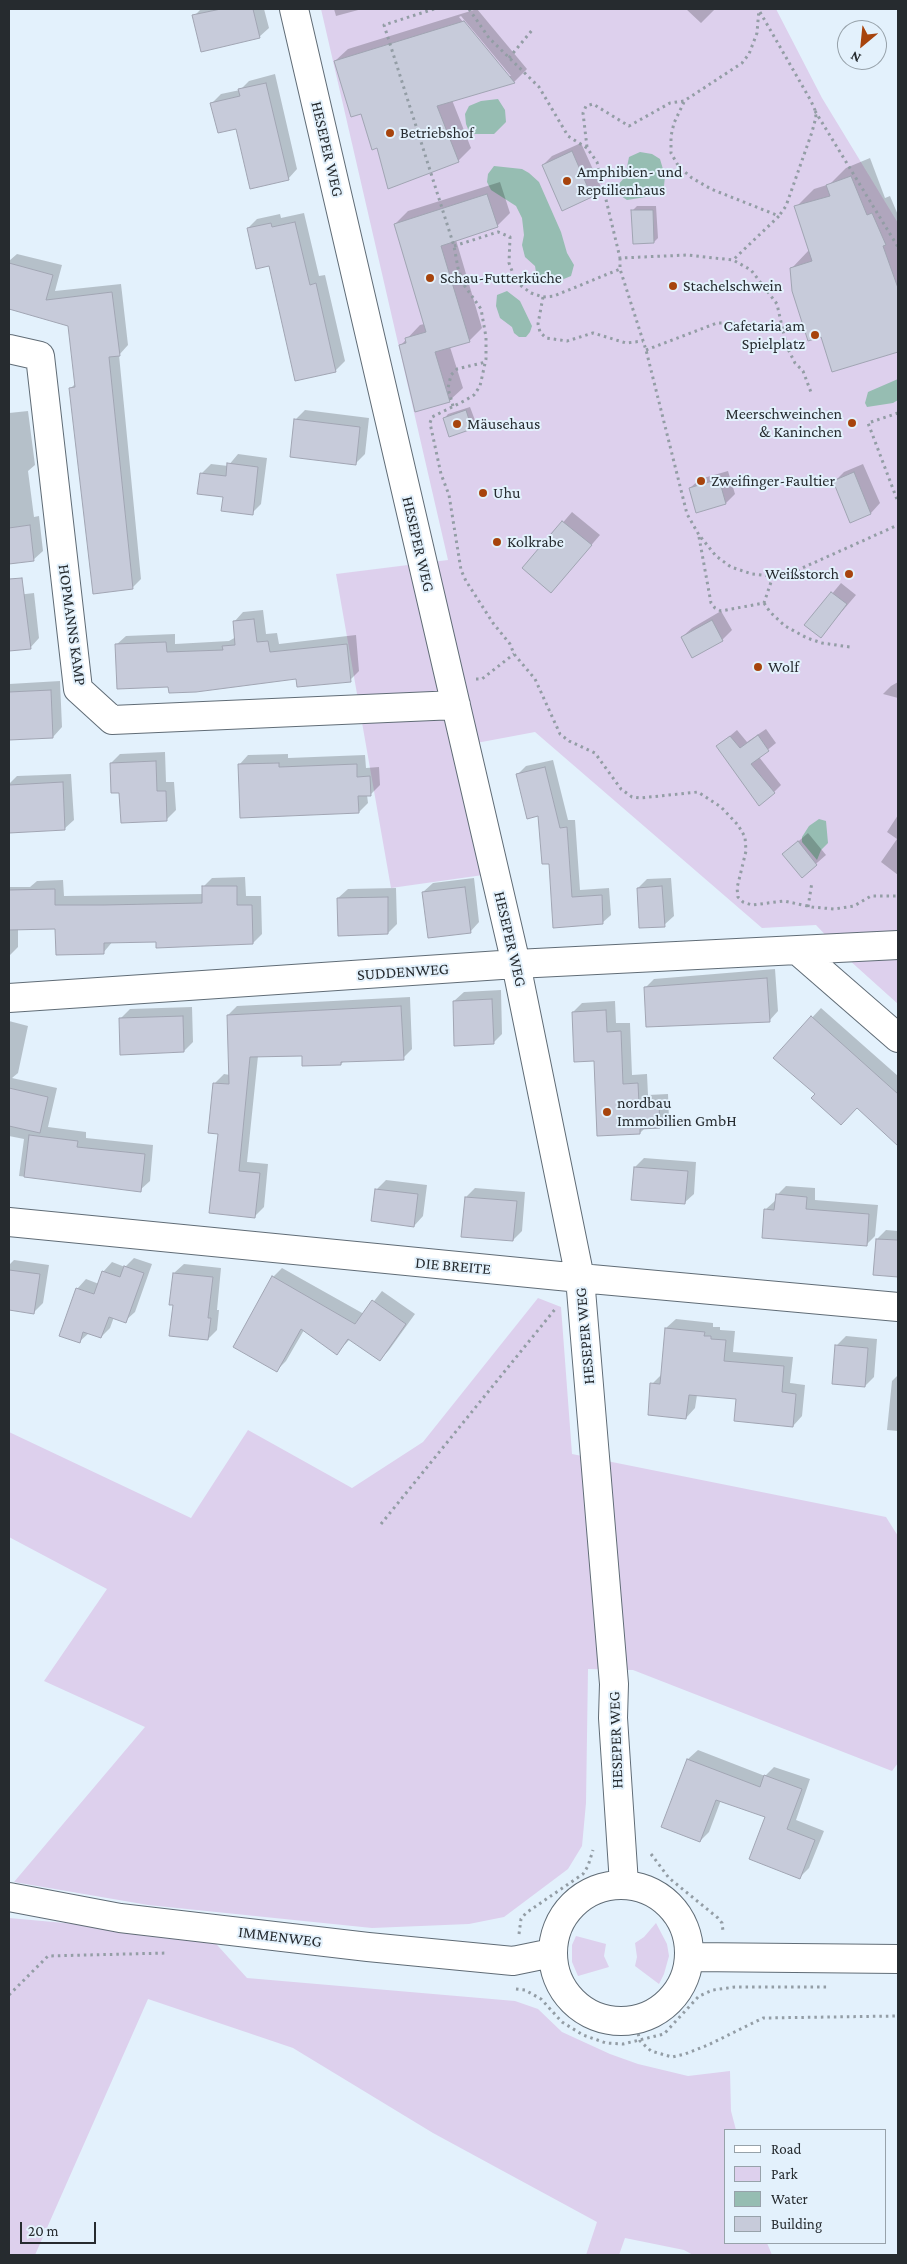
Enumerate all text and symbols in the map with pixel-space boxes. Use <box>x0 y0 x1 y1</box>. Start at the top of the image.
north arrow <box>837 20 887 70</box>
text: N <box>847 48 863 67</box>
street label: HESEPER WEG <box>307 99 347 199</box>
place label: Betriebshof <box>400 123 474 143</box>
marker: Betriebshof <box>384 127 396 139</box>
place label: Amphibien- und Reptilienhaus <box>577 162 682 200</box>
marker: Amphibien- und Reptilienhaus <box>561 175 573 187</box>
place label: Schau-Futterküche <box>440 268 562 288</box>
marker: Schau-Futterküche <box>424 272 436 284</box>
place label: Stachelschwein <box>683 276 782 296</box>
marker: Stachelschwein <box>667 280 679 292</box>
place label: Cafetaria am Spielplatz <box>723 316 805 354</box>
marker: Cafetaria am Spielplatz <box>809 329 821 341</box>
place label: Meerschweinchen & Kaninchen <box>725 404 842 442</box>
place label: Mäusehaus <box>467 414 540 434</box>
marker: Meerschweinchen & Kaninchen <box>846 417 858 429</box>
marker: Mäusehaus <box>451 418 463 430</box>
place label: Zweifinger-Faultier <box>711 471 835 491</box>
marker: Zweifinger-Faultier <box>695 475 707 487</box>
place label: Uhu <box>493 483 520 503</box>
marker: Uhu <box>477 487 489 499</box>
street label: HESEPER WEG <box>398 494 438 594</box>
place label: Kolkrabe <box>507 532 564 552</box>
marker: Kolkrabe <box>491 536 503 548</box>
street label: HOPMANNS KAMP <box>54 563 90 687</box>
place label: Weißstorch <box>765 564 839 584</box>
marker: Weißstorch <box>843 568 855 580</box>
place label: Wolf <box>768 657 799 677</box>
marker: Wolf <box>752 661 764 673</box>
street label: HESEPER WEG <box>490 889 530 989</box>
street label: SUDDENWEG <box>357 959 449 985</box>
place label: nordbau Immobilien GmbH <box>617 1093 737 1131</box>
marker: nordbau Immobilien GmbH <box>601 1106 613 1118</box>
street label: DIE BREITE <box>414 1253 492 1279</box>
street label: HESEPER WEG <box>571 1287 599 1385</box>
street label: HESEPER WEG <box>605 1691 627 1789</box>
street label: IMMENWEG <box>237 1922 323 1952</box>
legend <box>724 2129 887 2244</box>
text: Road <box>771 2141 801 2157</box>
text: Park <box>771 2166 798 2182</box>
text: Water <box>771 2191 808 2207</box>
scale bar <box>22 2212 99 2244</box>
text: Building <box>771 2216 822 2232</box>
text: 20 m <box>28 2223 59 2239</box>

